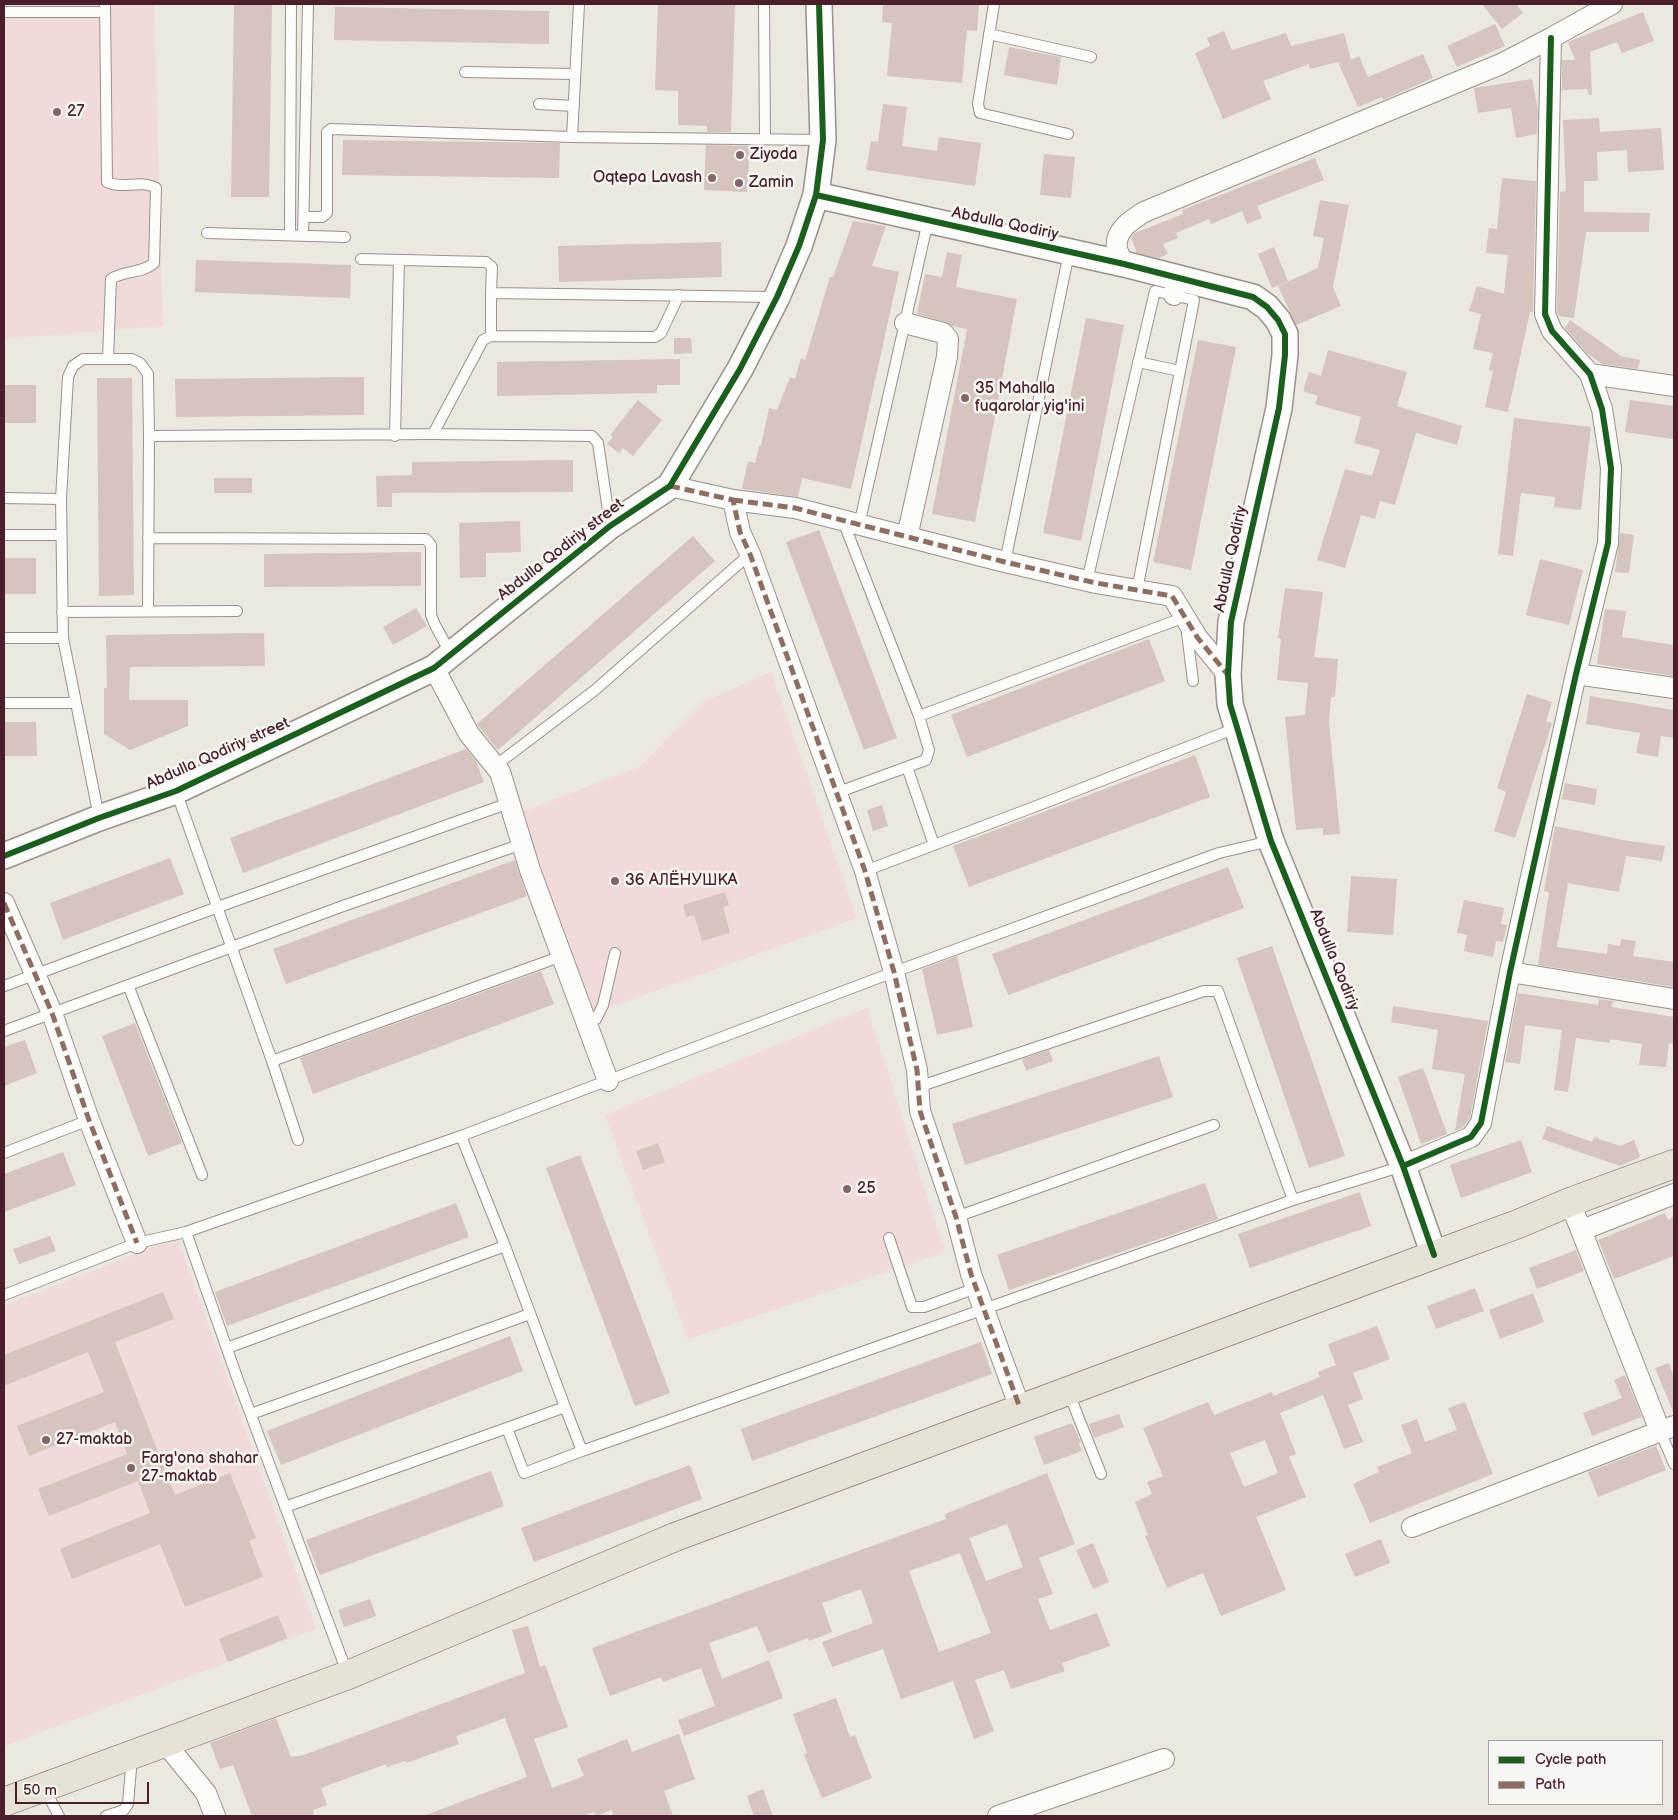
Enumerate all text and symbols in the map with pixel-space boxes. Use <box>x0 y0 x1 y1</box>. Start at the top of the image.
place label: 27 <box>67 102 84 122</box>
marker: 27 <box>51 106 63 118</box>
place label: Ziyoda <box>750 145 798 165</box>
marker: Ziyoda <box>734 149 746 161</box>
place label: Oqtepa Lavash <box>593 168 702 188</box>
marker: Oqtepa Lavash <box>706 172 718 184</box>
place label: Zamin <box>749 173 794 193</box>
marker: Zamin <box>733 177 745 189</box>
street label: Abdulla Qodiriy <box>950 203 1060 245</box>
place label: 35 Mahalla fuqarolar yig'ini <box>975 379 1084 417</box>
marker: 35 Mahalla fuqarolar yig'ini <box>959 392 971 404</box>
street label: Abdulla Qodiriy street <box>494 495 628 605</box>
street label: Abdulla Qodiriy <box>1210 504 1252 614</box>
street label: Abdulla Qodiriy street <box>143 714 293 794</box>
place label: 36 АЛЁНУШКА <box>625 871 737 891</box>
marker: 36 АЛЁНУШКА <box>609 875 621 887</box>
street label: Abdulla Qodiriy <box>1305 906 1363 1014</box>
place label: 25 <box>857 1179 876 1199</box>
marker: 25 <box>841 1183 853 1195</box>
place label: 27-maktab <box>56 1430 132 1450</box>
marker: 27-maktab <box>40 1434 52 1446</box>
place label: Farg'ona shahar 27-maktab <box>141 1449 258 1487</box>
marker: Farg'ona shahar 27-maktab <box>125 1462 137 1474</box>
legend <box>1488 1740 1663 1805</box>
text: Cycle path <box>1535 1750 1606 1769</box>
scale bar <box>18 1772 151 1804</box>
text: Path <box>1535 1775 1565 1794</box>
text: 50 m <box>23 1781 57 1800</box>

